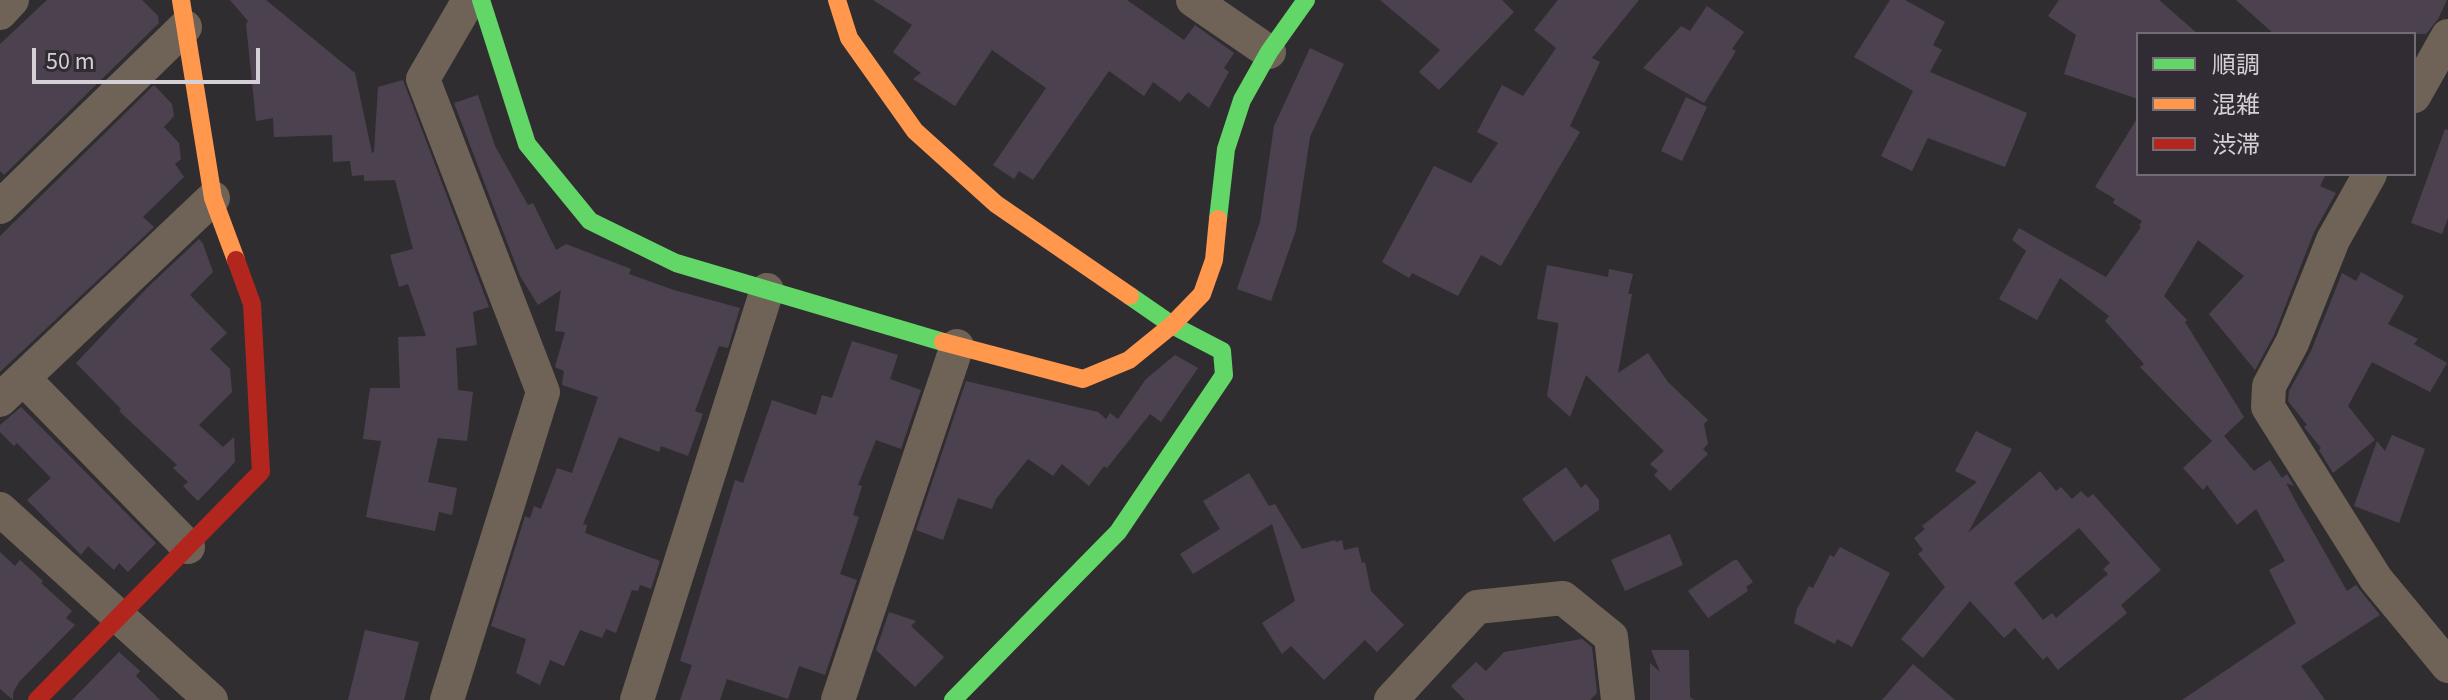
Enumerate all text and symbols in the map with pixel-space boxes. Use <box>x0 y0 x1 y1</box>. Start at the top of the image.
scale bar <box>36 32 264 82</box>
legend <box>2136 32 2416 176</box>
text: 50 m <box>46 44 95 79</box>
text: 順調 <box>2212 48 2260 83</box>
text: 混雑 <box>2212 88 2260 123</box>
text: 渋滞 <box>2212 128 2260 163</box>

